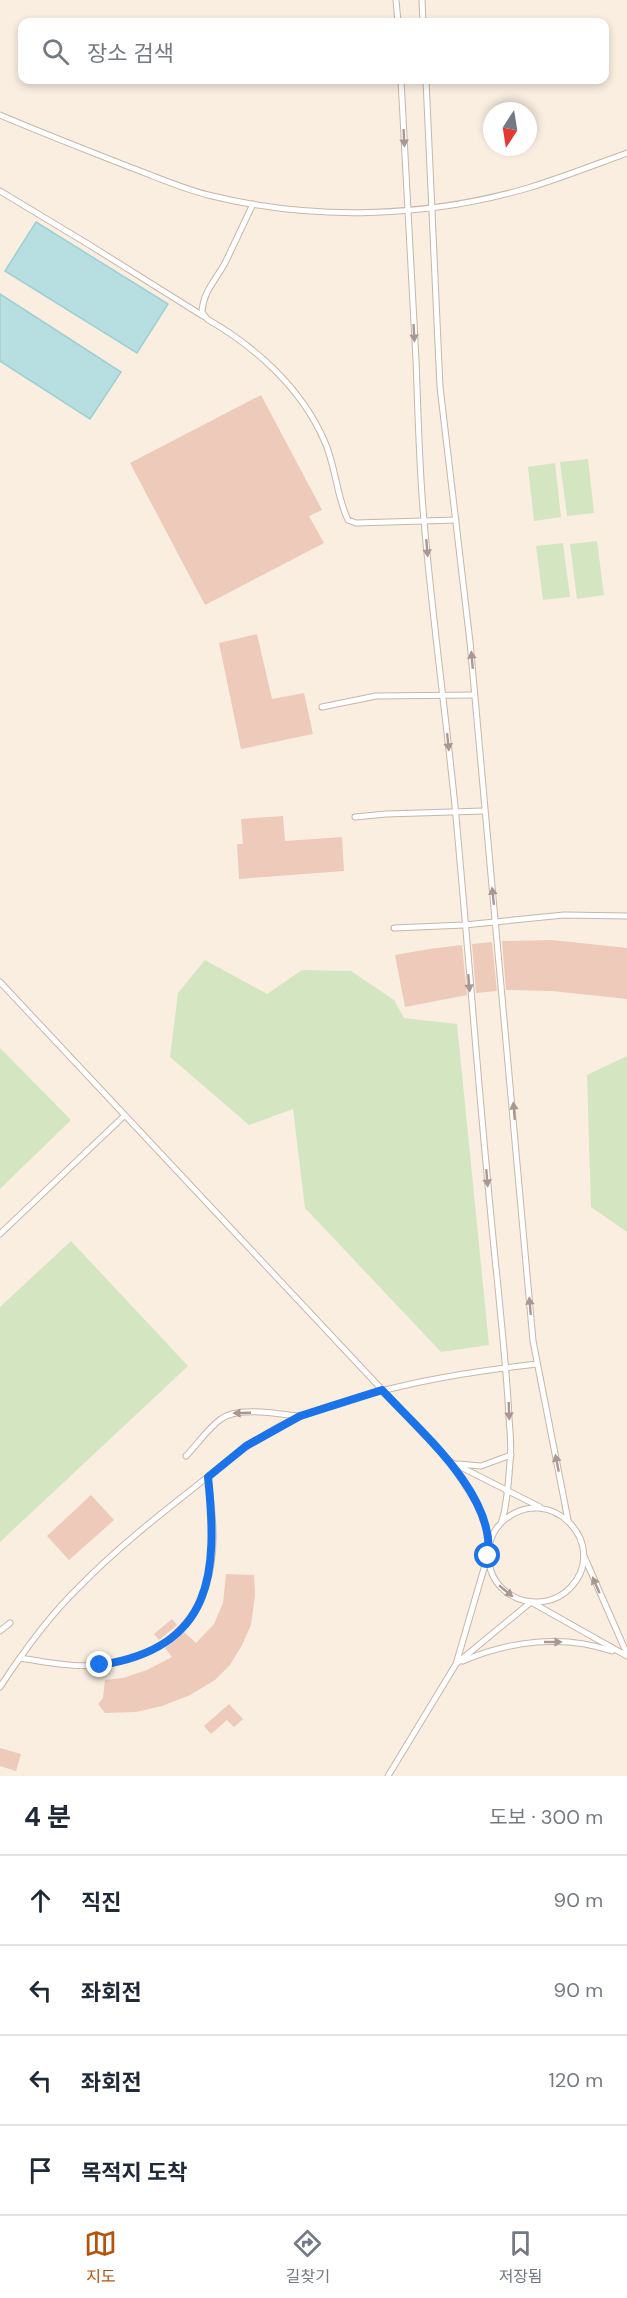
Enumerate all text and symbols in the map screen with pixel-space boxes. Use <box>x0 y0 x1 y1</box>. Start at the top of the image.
search box <box>18 18 609 84</box>
icon: search <box>39 35 72 68</box>
text: 장소 검색 <box>87 39 174 68</box>
north arrow <box>483 102 537 156</box>
one-way arrow <box>400 128 409 147</box>
one-way arrow <box>410 323 419 342</box>
one-way arrow <box>422 539 432 558</box>
one-way arrow <box>467 651 476 670</box>
one-way arrow <box>443 733 453 752</box>
one-way arrow <box>488 887 498 906</box>
one-way arrow <box>464 974 474 993</box>
one-way arrow <box>509 1102 519 1121</box>
one-way arrow <box>482 1168 492 1187</box>
one-way arrow <box>525 1296 535 1315</box>
one-way arrow <box>504 1401 513 1420</box>
one-way arrow <box>232 1408 251 1418</box>
one-way arrow <box>552 1453 561 1472</box>
route start <box>474 1542 500 1568</box>
one-way arrow <box>592 1576 601 1593</box>
one-way arrow <box>499 1585 514 1597</box>
one-way arrow <box>543 1637 562 1647</box>
route end <box>86 1651 112 1677</box>
text: 4 분 <box>24 1800 71 1834</box>
text: 도보 · 300 m <box>489 1804 603 1830</box>
icon: ahead <box>24 1884 57 1917</box>
text: 90 m <box>554 1887 603 1913</box>
text: 직진 <box>81 1888 121 1917</box>
icon: left <box>24 1974 57 2007</box>
text: 90 m <box>554 1977 603 2003</box>
text: 좌회전 <box>81 1978 142 2007</box>
icon: left <box>24 2064 57 2097</box>
text: 120 m <box>549 2067 603 2093</box>
text: 좌회전 <box>81 2068 142 2097</box>
icon: arrive <box>24 2154 57 2187</box>
text: 목적지 도착 <box>81 2158 187 2187</box>
tab: 지도 <box>84 2227 117 2287</box>
tab: 길찾기 <box>286 2227 330 2287</box>
tab: 저장됨 <box>499 2227 543 2287</box>

